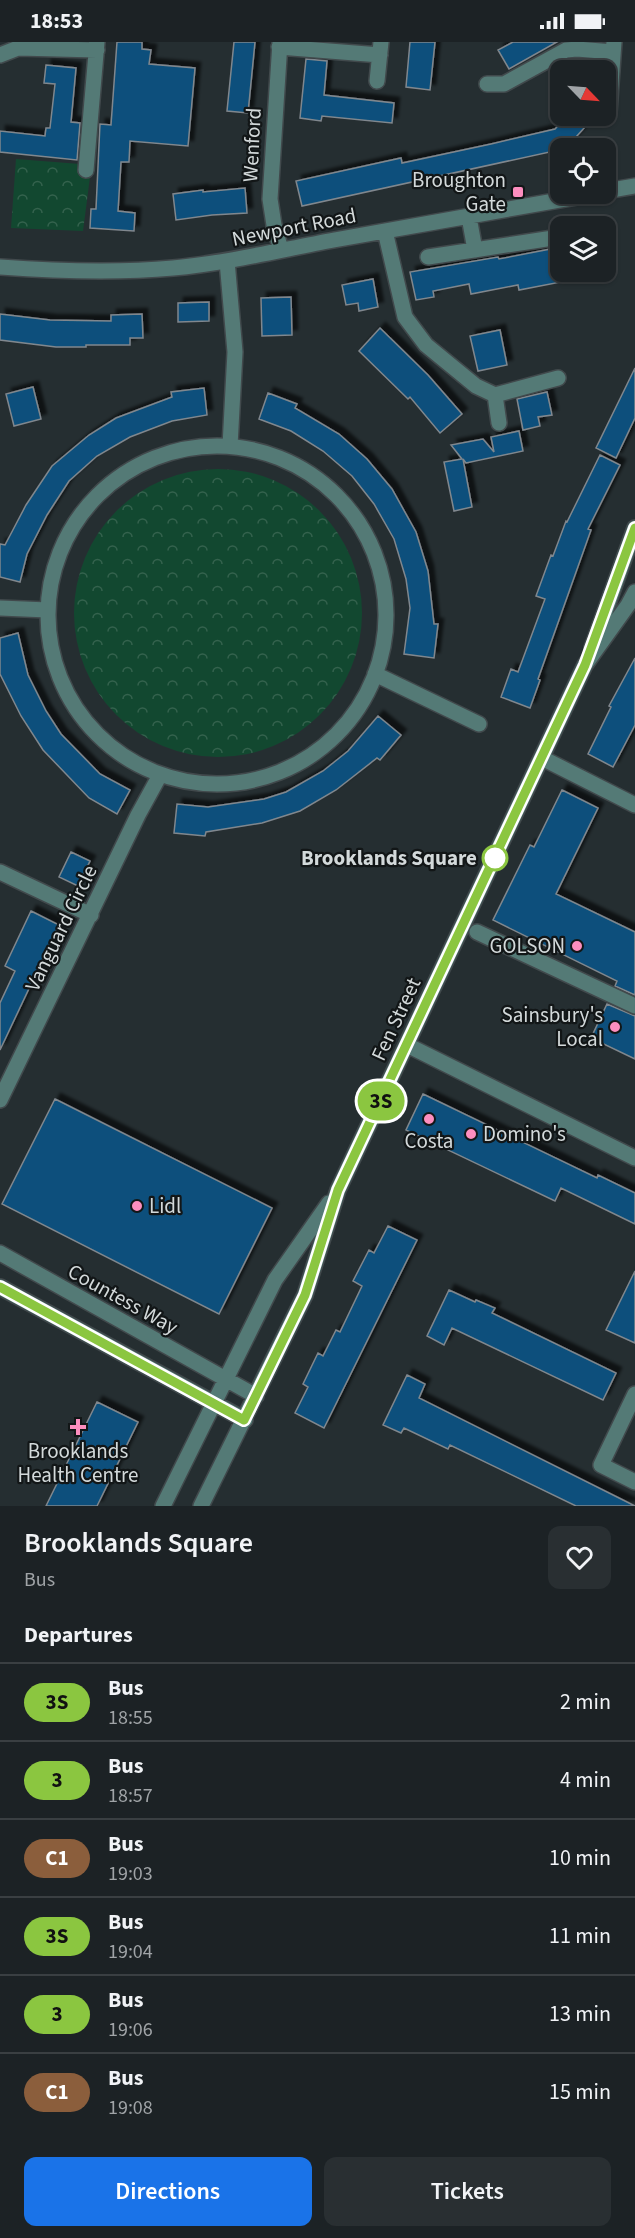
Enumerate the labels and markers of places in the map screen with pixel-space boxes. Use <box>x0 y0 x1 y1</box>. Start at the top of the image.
place label: Broughton Gate <box>412 165 506 219</box>
marker: Broughton Gate <box>511 185 525 199</box>
place label: Brooklands Square <box>301 843 477 873</box>
marker: Brooklands Square <box>482 845 508 871</box>
place label: GOLSON <box>490 931 565 961</box>
marker: GOLSON <box>570 939 584 953</box>
place label: Sainsbury's Local <box>501 1000 603 1054</box>
marker: Sainsbury's Local <box>608 1020 622 1034</box>
marker: Costa <box>422 1112 436 1126</box>
place label: Domino's <box>483 1119 566 1149</box>
place label: Costa <box>405 1126 453 1156</box>
marker: Domino's <box>464 1127 478 1141</box>
place label: Lidl <box>149 1191 181 1221</box>
marker: Lidl <box>130 1199 144 1213</box>
marker: Brooklands Health Centre <box>69 1418 87 1436</box>
place label: Brooklands Health Centre <box>18 1436 138 1490</box>

